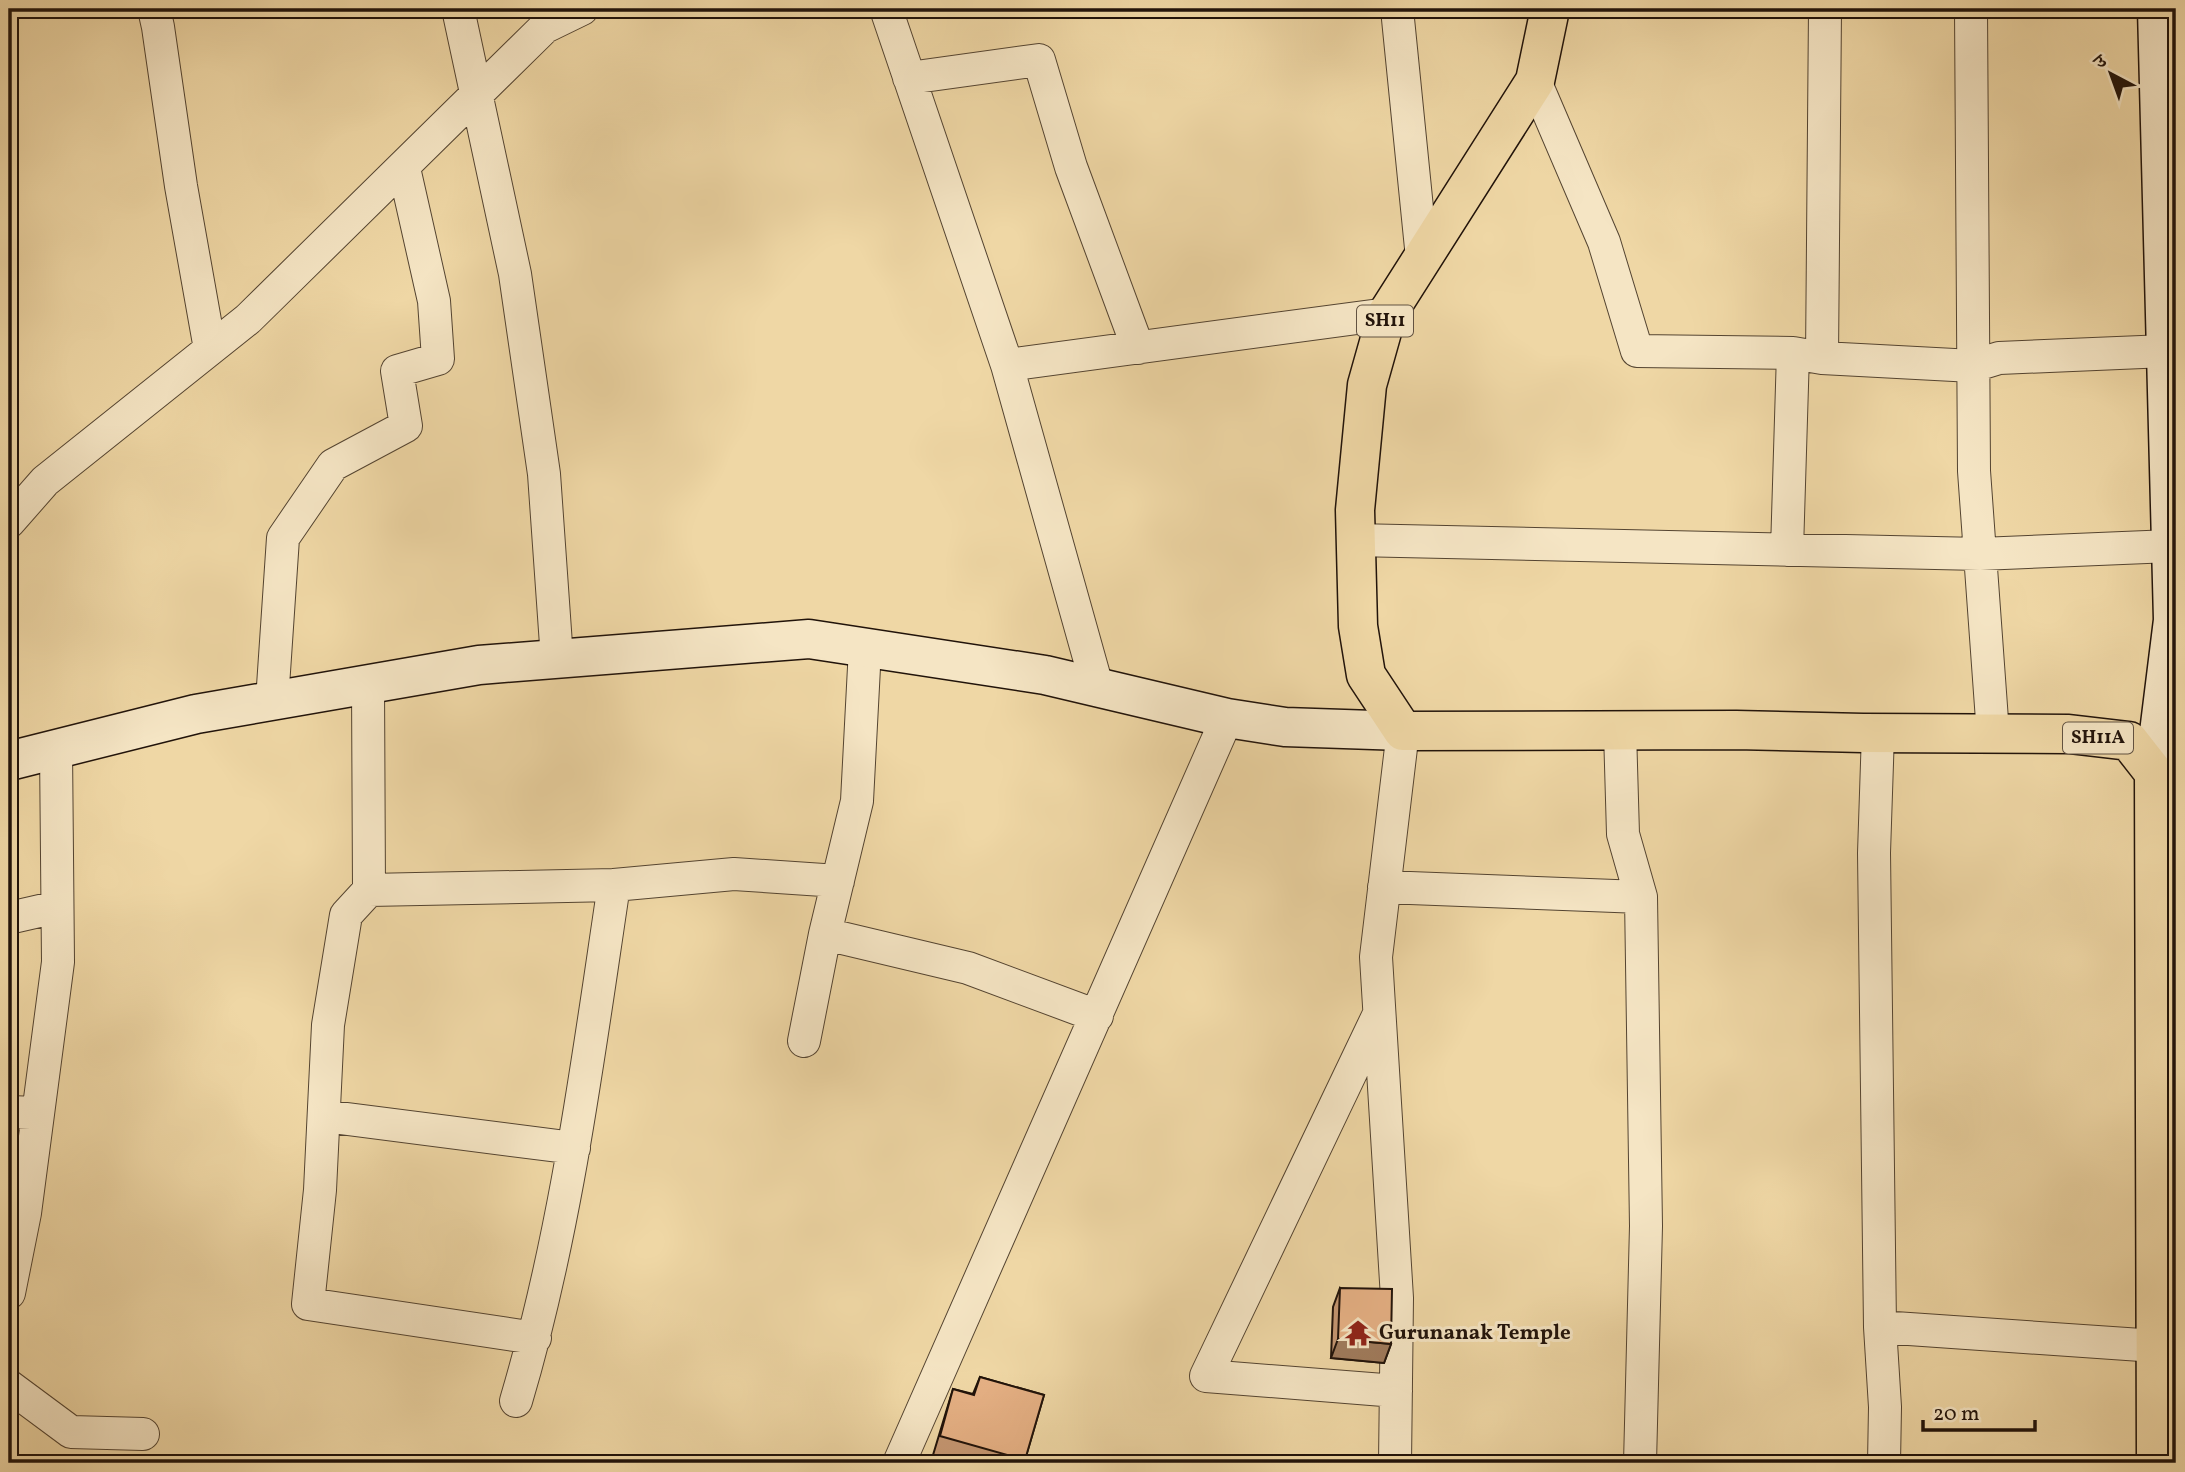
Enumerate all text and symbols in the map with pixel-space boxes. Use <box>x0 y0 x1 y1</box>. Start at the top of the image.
north arrow <box>2076 38 2146 108</box>
text: उ <box>2087 49 2114 77</box>
road number: SH11 <box>1357 306 1413 336</box>
road number: SH11A <box>2063 722 2133 754</box>
temple icon: Gurunanak Temple <box>1343 1318 1373 1348</box>
place label: Gurunanak Temple <box>1379 1319 1571 1348</box>
scale bar <box>1923 1388 2035 1432</box>
text: 20 m <box>1933 1400 1979 1429</box>

